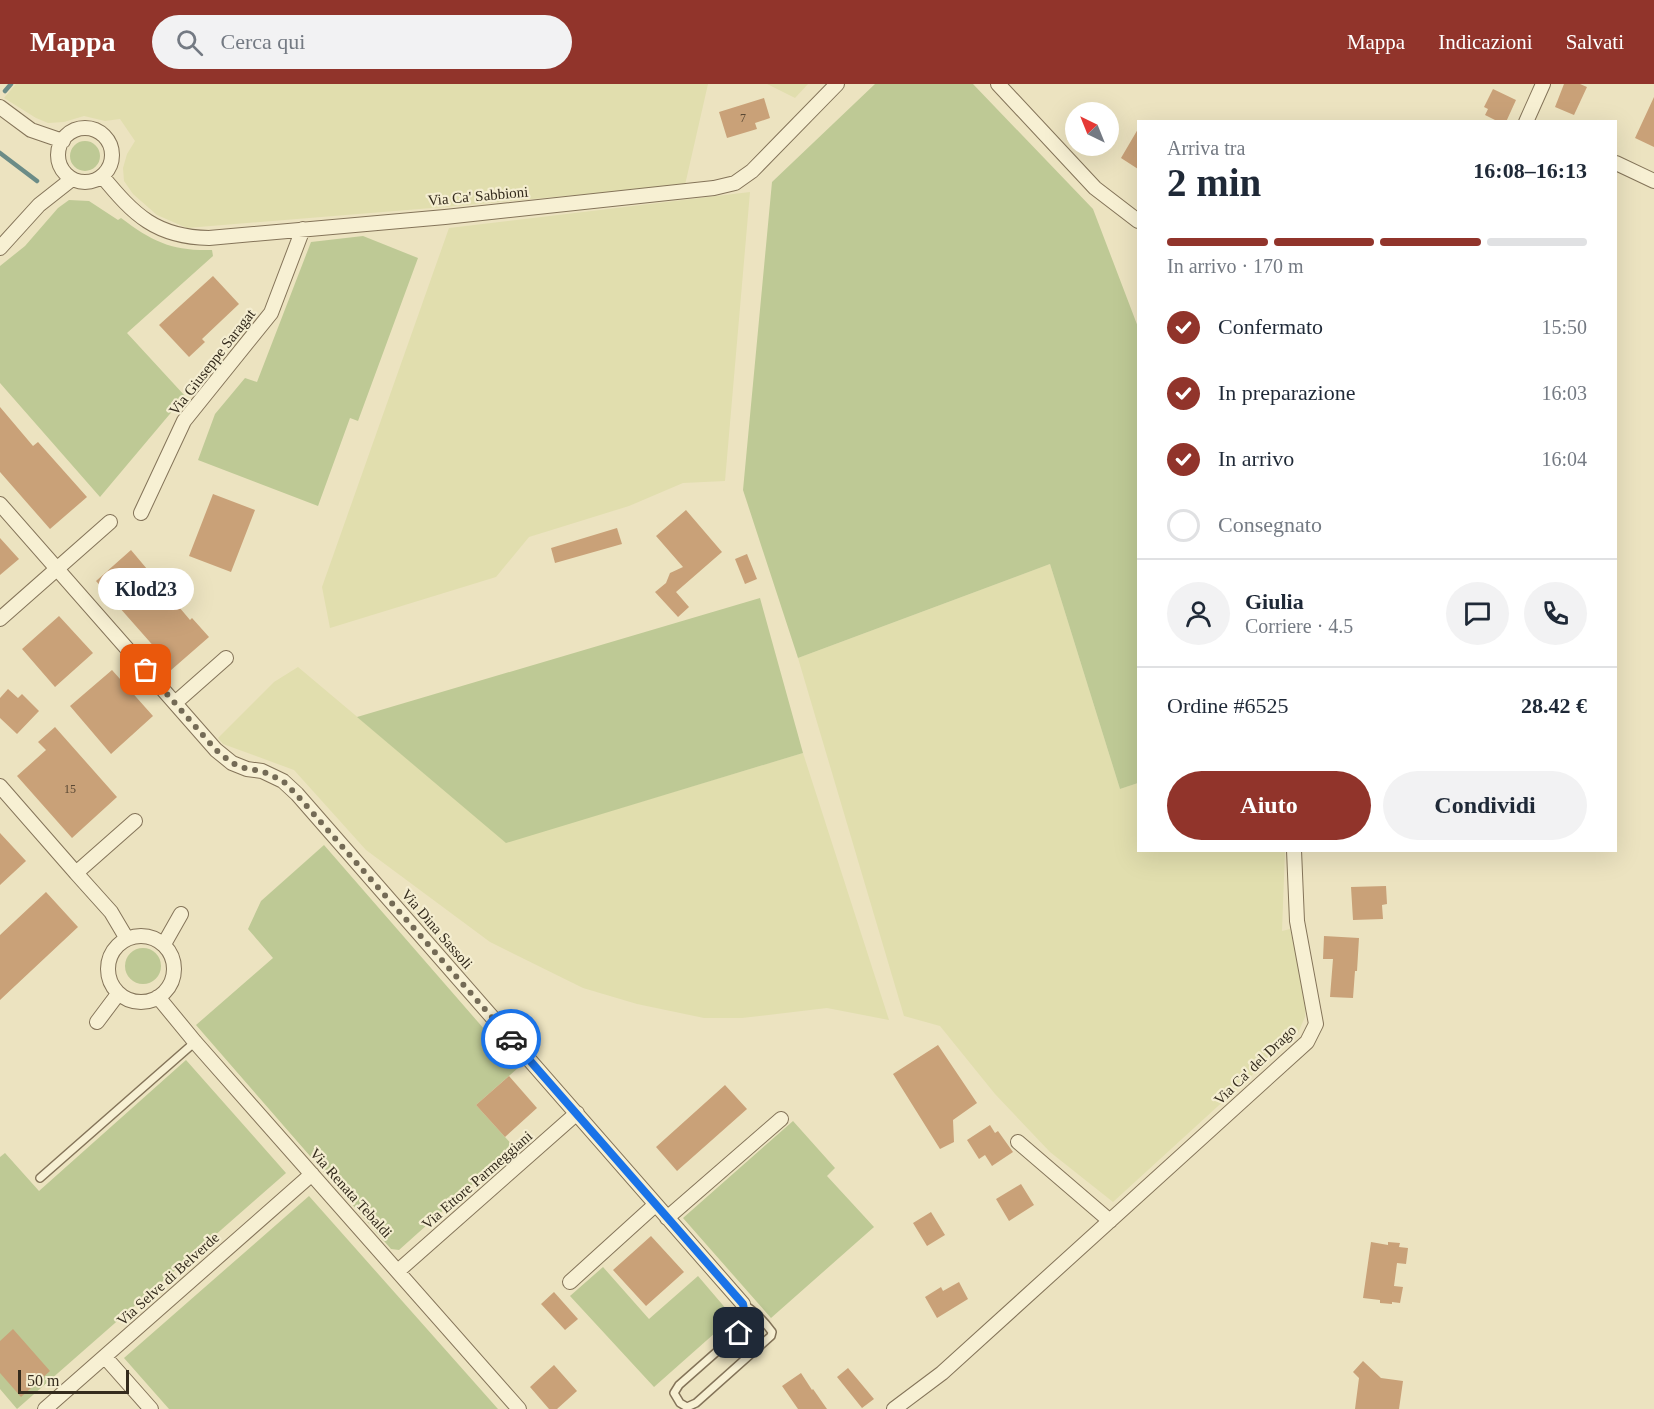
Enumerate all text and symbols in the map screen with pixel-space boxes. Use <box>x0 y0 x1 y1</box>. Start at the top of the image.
search box <box>152 15 572 69</box>
text: Mappa <box>30 26 116 57</box>
icon: search <box>173 26 206 59</box>
text: Cerca qui <box>221 29 305 54</box>
text: Mappa <box>1347 30 1405 54</box>
text: Indicazioni <box>1438 30 1533 54</box>
text: Salvati <box>1566 30 1624 54</box>
north arrow <box>1065 102 1119 156</box>
map controls <box>1065 102 1119 156</box>
house number: 7 <box>740 111 746 125</box>
text: Arriva tra <box>1167 137 1245 159</box>
text: 16:08–16:13 <box>1473 158 1587 183</box>
text: 2 min <box>1167 161 1261 204</box>
street label: Via Ca' Sabbioni <box>427 184 529 208</box>
text: In arrivo · 170 m <box>1167 255 1304 277</box>
street label: Via Giuseppe Saragat <box>166 305 259 418</box>
icon: check <box>1167 311 1200 344</box>
text: Confermato <box>1218 314 1323 339</box>
text: 15:50 <box>1541 316 1587 338</box>
icon: check <box>1167 377 1200 410</box>
text: In preparazione <box>1218 380 1355 405</box>
text: 16:03 <box>1541 382 1587 404</box>
icon: check <box>1167 443 1200 476</box>
text: In arrivo <box>1218 446 1294 471</box>
text: 16:04 <box>1541 448 1587 470</box>
text: Consegnato <box>1218 512 1322 537</box>
callout: Klod23 <box>98 568 194 610</box>
text: Klod23 <box>115 578 177 600</box>
button: person <box>1167 582 1230 645</box>
button: chat <box>1446 582 1509 645</box>
button: phone <box>1524 582 1587 645</box>
text: Giulia <box>1245 589 1304 614</box>
text: Corriere · 4.5 <box>1245 615 1353 637</box>
pin <box>120 644 171 695</box>
icon: bag <box>129 653 162 686</box>
text: Ordine #6525 <box>1167 693 1289 718</box>
text: 28.42 € <box>1521 693 1587 718</box>
button: Aiuto <box>1167 771 1371 840</box>
button: Condividi <box>1383 771 1587 840</box>
house number: 15 <box>64 782 76 796</box>
street label: Via Dina Sassoli <box>398 886 476 972</box>
courier <box>481 1009 541 1069</box>
street label: Via Ca' del Drago <box>1211 1022 1299 1108</box>
icon: car <box>495 1023 528 1056</box>
street label: Via Ettore Parmeggiani <box>419 1128 535 1232</box>
street label: Via Renata Tebaldi <box>307 1145 395 1241</box>
street label: Via Selve di Belverde <box>114 1229 222 1329</box>
pin <box>713 1307 764 1358</box>
icon: home <box>722 1316 755 1349</box>
scale bar <box>18 1367 129 1394</box>
text: 50 m <box>27 1372 59 1389</box>

